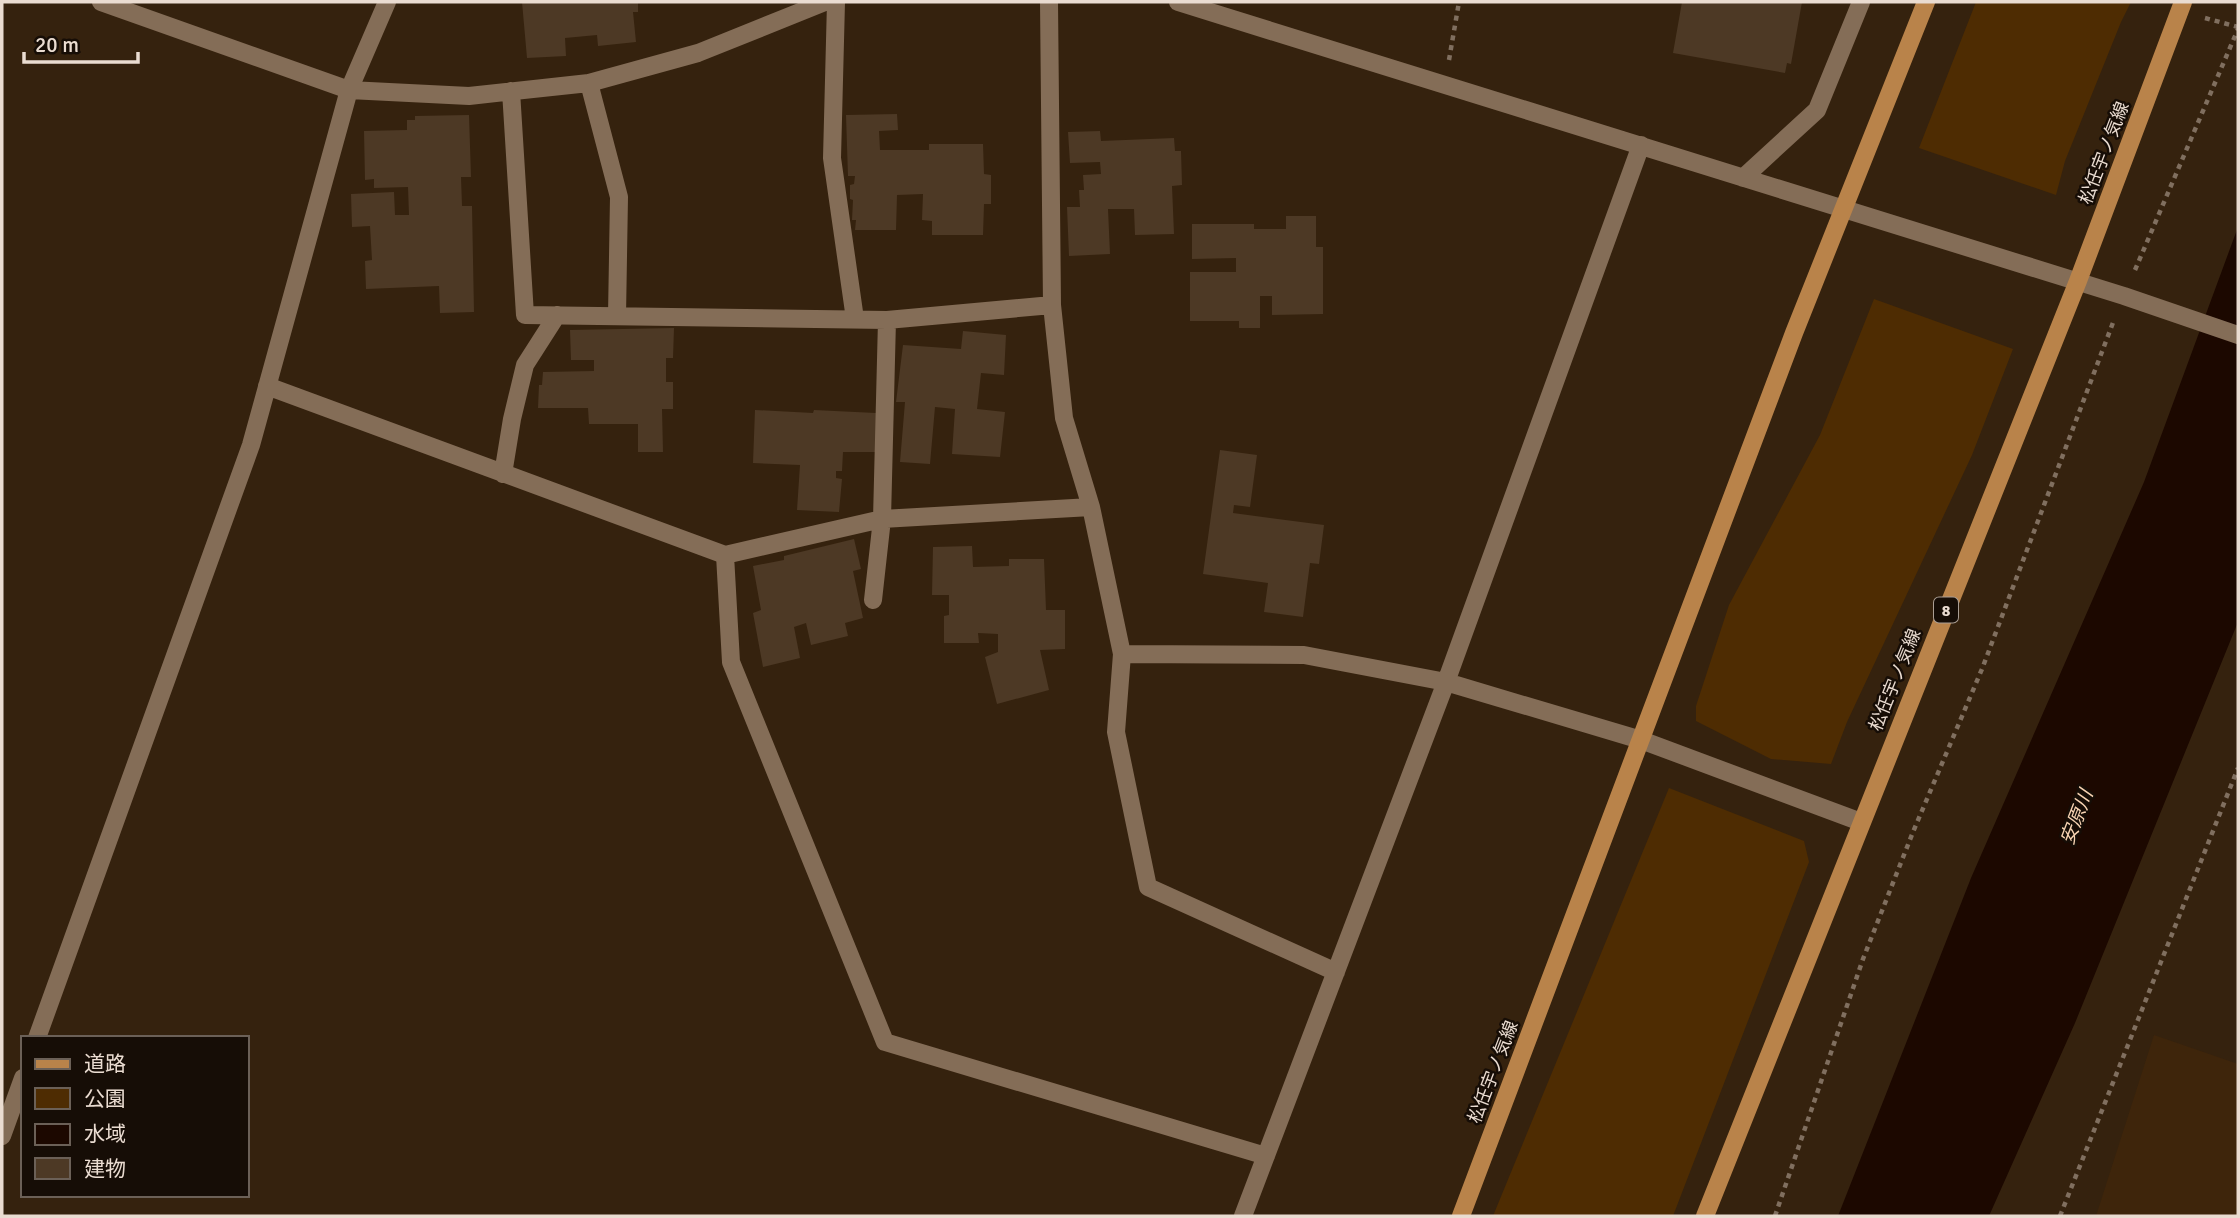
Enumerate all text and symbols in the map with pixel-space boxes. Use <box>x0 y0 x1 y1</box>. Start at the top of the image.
scale bar <box>24 21 138 65</box>
text: 20 m <box>35 32 79 58</box>
street label: 松任宇ノ気線 <box>2074 99 2134 207</box>
road number: 8 <box>1934 597 1958 622</box>
street label: 松任宇ノ気線 <box>1865 626 1925 734</box>
water label: 安原川 <box>2056 785 2099 848</box>
street label: 松任宇ノ気線 <box>1463 1018 1523 1126</box>
legend <box>21 1036 248 1197</box>
text: 道路 <box>84 1051 126 1077</box>
text: 公園 <box>84 1086 126 1112</box>
text: 水域 <box>84 1121 126 1147</box>
text: 建物 <box>84 1156 126 1182</box>

